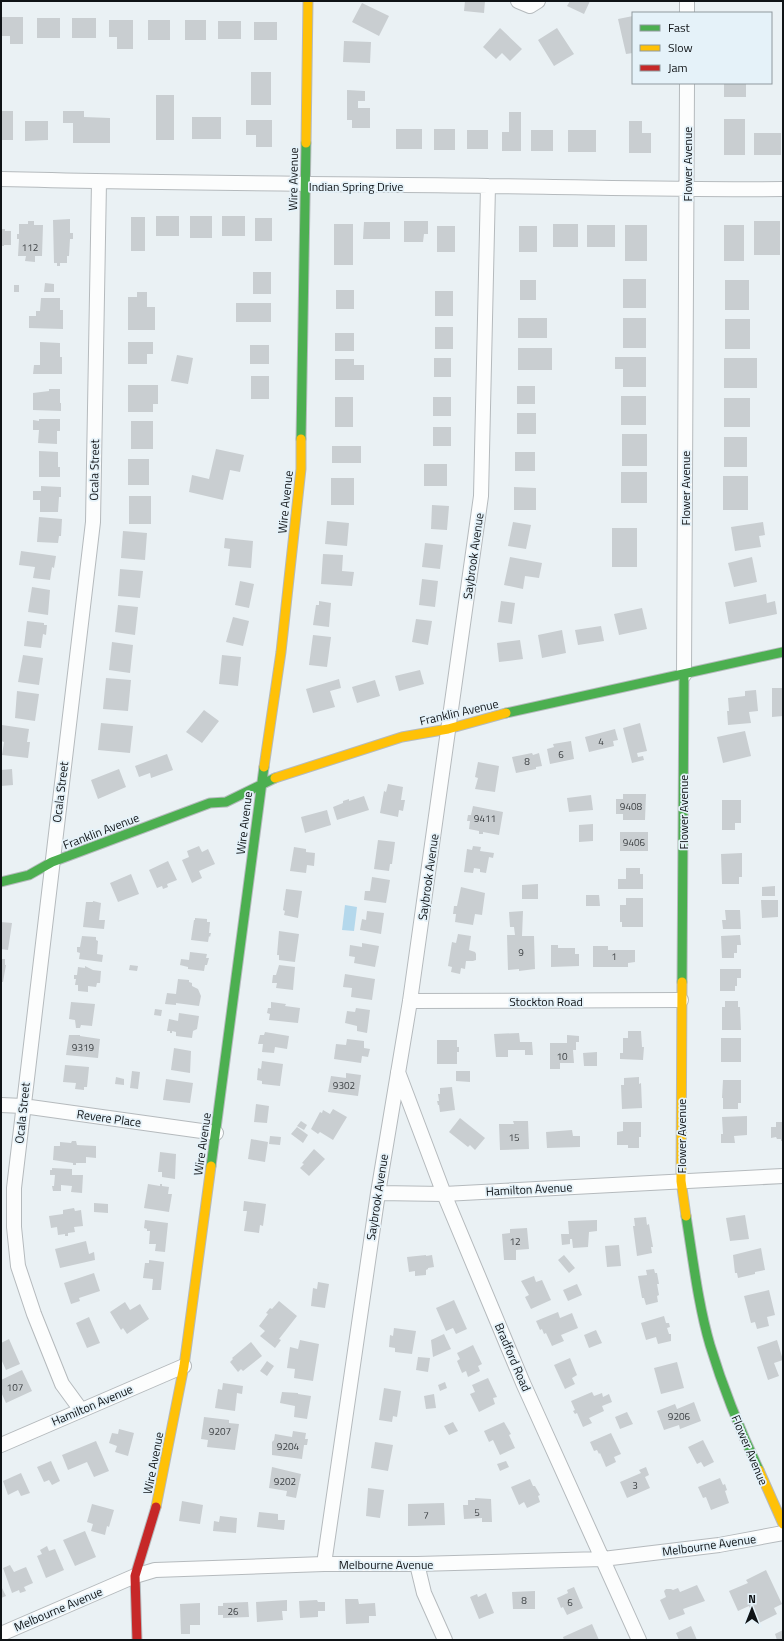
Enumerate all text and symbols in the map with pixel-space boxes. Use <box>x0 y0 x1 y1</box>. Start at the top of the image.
legend <box>632 12 772 84</box>
text: Fast <box>668 18 691 37</box>
text: Slow <box>668 38 693 57</box>
text: Jam <box>668 58 688 77</box>
street label: Flower Avenue <box>678 127 697 201</box>
street label: Wire Avenue <box>283 147 303 211</box>
street label: Indian Spring Drive <box>309 177 403 196</box>
house number: 112 <box>22 240 38 255</box>
street label: Ocala Street <box>84 438 104 501</box>
street label: Flower Avenue <box>676 451 695 525</box>
street label: Wire Avenue <box>272 469 298 535</box>
street label: Saybrook Avenue <box>458 512 488 600</box>
street label: Franklin Avenue <box>418 694 500 730</box>
house number: 4 <box>598 734 604 749</box>
house number: 6 <box>558 747 564 762</box>
house number: 8 <box>524 754 530 769</box>
street label: Ocala Street <box>47 760 73 824</box>
street label: Flower Avenue <box>674 775 693 849</box>
street label: Wire Avenue <box>231 790 257 856</box>
house number: 9408 <box>620 799 643 814</box>
street label: Franklin Avenue <box>60 808 142 854</box>
house number: 9411 <box>474 811 496 826</box>
street label: Saybrook Avenue <box>413 833 443 921</box>
house number: 9406 <box>623 835 646 850</box>
house number: 9 <box>518 945 524 960</box>
house number: 1 <box>611 949 617 964</box>
street label: Stockton Road <box>509 992 583 1011</box>
house number: 9319 <box>72 1040 95 1055</box>
house number: 10 <box>556 1049 568 1064</box>
house number: 9302 <box>333 1078 355 1093</box>
street label: Ocala Street <box>9 1081 35 1145</box>
street label: Flower Avenue <box>672 1099 691 1173</box>
street label: Revere Place <box>76 1104 142 1132</box>
street label: Wire Avenue <box>188 1111 216 1177</box>
house number: 15 <box>508 1130 520 1145</box>
street label: Saybrook Avenue <box>361 1152 393 1242</box>
street label: Hamilton Avenue <box>485 1177 573 1201</box>
house number: 12 <box>509 1234 521 1249</box>
street label: Bradford Road <box>490 1320 536 1394</box>
street label: Hamilton Avenue <box>48 1379 136 1431</box>
house number: 107 <box>7 1380 23 1395</box>
house number: 9206 <box>668 1409 691 1424</box>
street label: Flower Avenue <box>727 1412 773 1488</box>
house number: 9207 <box>209 1424 231 1439</box>
street label: Wire Avenue <box>138 1430 168 1496</box>
house number: 9204 <box>277 1439 300 1454</box>
house number: 9202 <box>274 1474 296 1489</box>
house number: 3 <box>632 1478 638 1493</box>
house number: 5 <box>474 1505 480 1520</box>
house number: 7 <box>423 1508 429 1523</box>
street label: Melbourne Avenue <box>661 1529 757 1561</box>
street label: Melbourne Avenue <box>339 1555 433 1574</box>
street label: Melbourne Avenue <box>11 1582 105 1636</box>
north arrow <box>732 1589 772 1629</box>
text: N <box>748 1591 756 1607</box>
house number: 8 <box>521 1593 527 1608</box>
house number: 6 <box>567 1595 573 1610</box>
house number: 26 <box>227 1604 239 1619</box>

